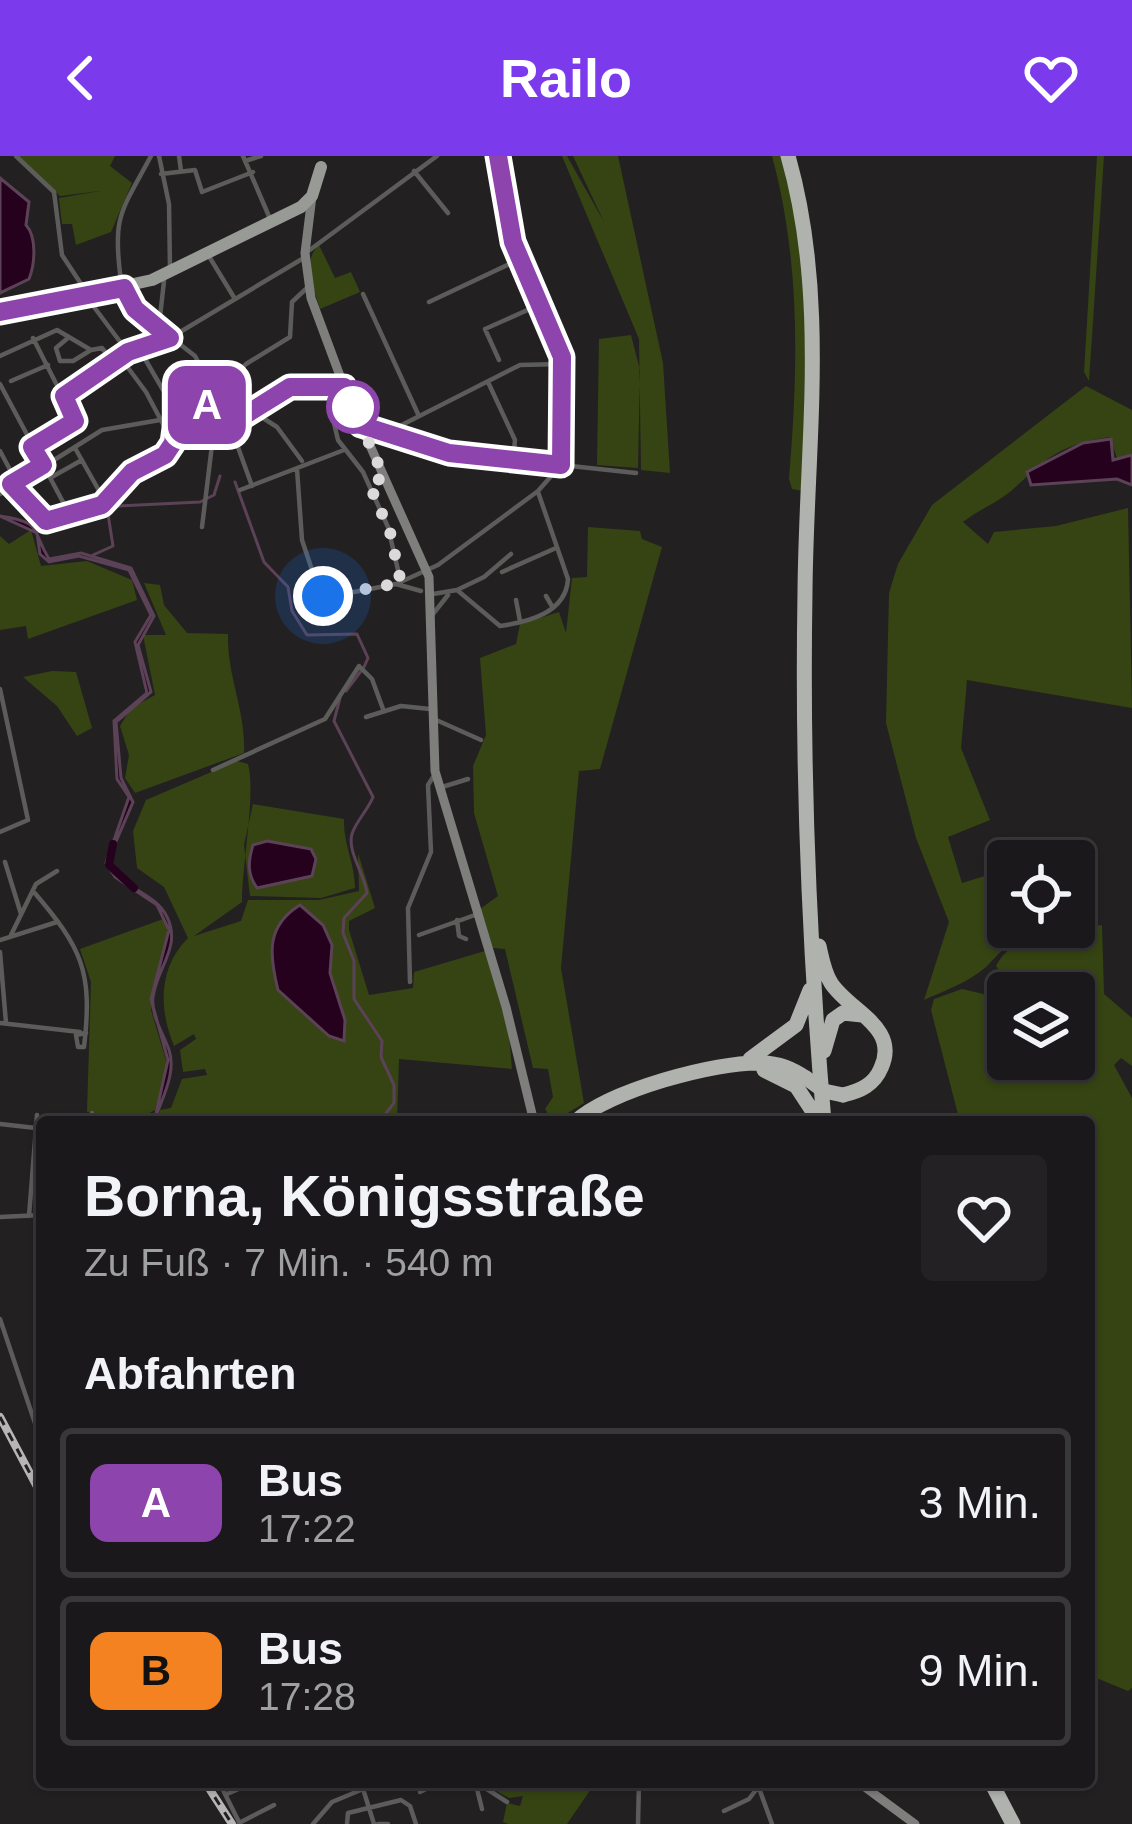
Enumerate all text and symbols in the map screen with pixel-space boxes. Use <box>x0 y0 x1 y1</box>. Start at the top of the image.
icon: back <box>48 45 114 111</box>
icon: heart <box>1018 45 1084 111</box>
text: Railo <box>500 48 632 108</box>
line badge: A <box>168 366 246 444</box>
text: A <box>192 381 222 428</box>
unlabelled marker <box>328 382 378 432</box>
your location <box>293 566 353 626</box>
map controls <box>987 840 1095 1080</box>
button: locate <box>987 840 1095 948</box>
button: layers <box>987 972 1095 1080</box>
button: heart <box>921 1155 1047 1281</box>
text: Borna, Königsstraße <box>84 1164 645 1228</box>
text: Zu Fuß · 7 Min. · 540 m <box>84 1241 494 1284</box>
text: Abfahrten <box>84 1348 297 1399</box>
text: Bus <box>258 1455 343 1506</box>
text: 3 Min. <box>918 1477 1041 1528</box>
text: A <box>141 1479 171 1526</box>
text: 17:22 <box>258 1507 356 1550</box>
text: Bus <box>258 1623 343 1674</box>
text: 9 Min. <box>918 1645 1041 1696</box>
text: B <box>141 1647 171 1694</box>
text: 17:28 <box>258 1675 356 1718</box>

